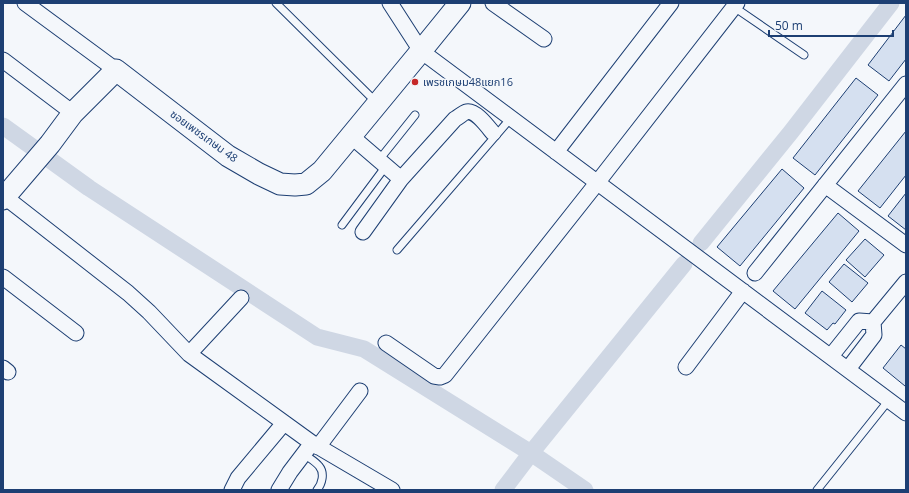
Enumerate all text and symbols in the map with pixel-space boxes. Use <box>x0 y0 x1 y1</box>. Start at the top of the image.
scale bar <box>769 12 893 38</box>
text: 50 m <box>775 17 803 34</box>
place label: เพรชเกษม48แยก16 <box>423 74 513 89</box>
marker: เพรชเกษม48แยก16 <box>410 77 420 87</box>
street label: ซอยเพชรเกษม 48 <box>167 106 241 165</box>

